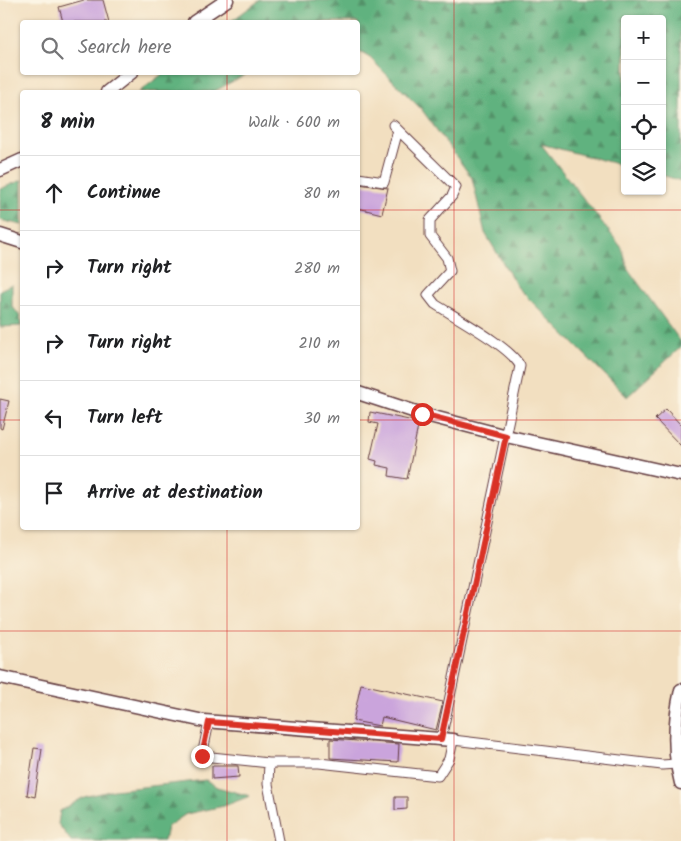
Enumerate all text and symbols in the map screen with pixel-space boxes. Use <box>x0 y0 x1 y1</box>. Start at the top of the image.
map controls <box>621 15 666 195</box>
button: + <box>621 15 666 60</box>
search box <box>20 20 360 75</box>
text: Search here <box>78 33 172 63</box>
icon: search <box>38 34 66 62</box>
button: − <box>621 60 666 105</box>
button: locate <box>621 105 666 150</box>
text: 8 min <box>40 106 95 139</box>
text: Walk · 600 m <box>248 110 340 135</box>
button: layers <box>621 150 666 195</box>
text: Continue <box>87 178 160 208</box>
icon: ahead <box>40 179 68 207</box>
text: 80 m <box>303 181 340 206</box>
text: Turn right <box>87 253 172 283</box>
icon: right <box>40 254 68 282</box>
text: 280 m <box>294 256 340 281</box>
text: Turn right <box>87 328 172 358</box>
icon: right <box>40 329 68 357</box>
text: 210 m <box>299 331 340 356</box>
text: Turn left <box>87 403 162 433</box>
route start <box>411 403 434 426</box>
icon: left <box>40 404 68 432</box>
text: 30 m <box>304 406 340 431</box>
text: Arrive at destination <box>87 478 263 508</box>
icon: arrive <box>40 479 68 507</box>
route end <box>191 745 214 768</box>

